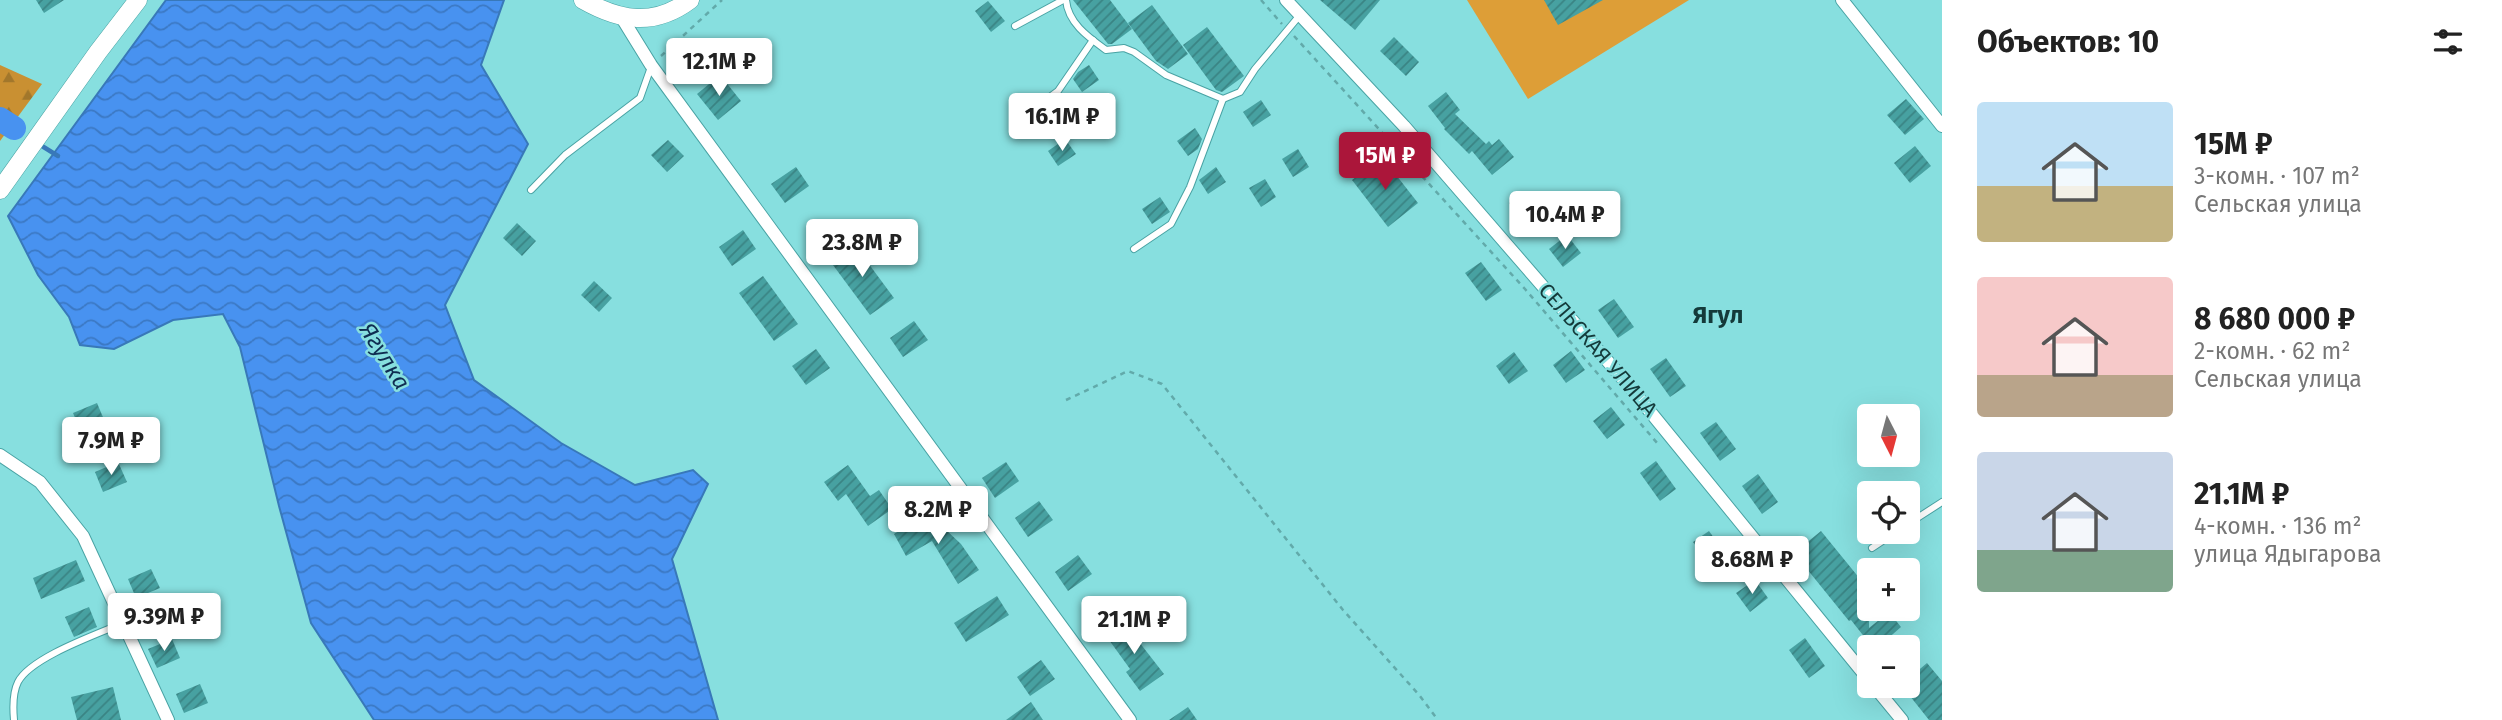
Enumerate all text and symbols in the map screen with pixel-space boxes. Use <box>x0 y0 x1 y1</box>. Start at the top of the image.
icon: filters <box>2429 23 2467 61</box>
text: Объектов: 10 <box>1977 24 2159 60</box>
pin: 12.1M ₽ <box>654 38 784 98</box>
text: 12.1M ₽ <box>682 47 756 75</box>
pin: 16.1M ₽ <box>997 94 1127 153</box>
text: 16.1M ₽ <box>1025 102 1099 130</box>
text: 15M ₽ <box>2194 126 2273 162</box>
icon: home <box>2033 130 2117 214</box>
pin: 15M ₽ <box>1336 132 1434 192</box>
text: 15M ₽ <box>1355 141 1415 169</box>
text: 3-комн. · 107 m² <box>2194 162 2360 190</box>
text: Сельская улица <box>2194 190 2362 218</box>
pin: 10.4M ₽ <box>1500 191 1630 251</box>
text: 10.4M ₽ <box>1525 200 1605 228</box>
pin: 23.8M ₽ <box>797 219 927 279</box>
text: 23.8M ₽ <box>822 228 902 256</box>
street label: СЕЛЬСКАЯ УЛИЦА <box>1533 278 1663 422</box>
district label: Ягул <box>1693 301 1743 329</box>
text: 8 680 000 ₽ <box>2194 301 2355 337</box>
icon: home <box>2033 305 2117 389</box>
water label: Ягулка <box>353 317 416 395</box>
text: 2-комн. · 62 m² <box>2194 337 2350 365</box>
text: Сельская улица <box>2194 365 2362 393</box>
north arrow <box>1857 404 1920 467</box>
map controls <box>1857 404 1920 698</box>
pin: 7.9M ₽ <box>54 418 168 477</box>
text: 7.9M ₽ <box>78 426 144 454</box>
text: 21.1M ₽ <box>2194 476 2289 512</box>
icon: home <box>2033 480 2117 564</box>
button: locate <box>1857 481 1920 544</box>
pin: 8.2M ₽ <box>881 486 995 546</box>
text: 8.2M ₽ <box>904 495 972 523</box>
text: 4-комн. · 136 m² <box>2194 512 2362 540</box>
pin: 8.68M ₽ <box>1687 536 1817 596</box>
text: улица Ядыгарова <box>2194 540 2382 568</box>
text: 8.68M ₽ <box>1711 545 1793 573</box>
button: + <box>1857 558 1920 621</box>
pin: 9.39M ₽ <box>99 594 229 653</box>
pin: 21.1M ₽ <box>1069 596 1199 656</box>
text: 9.39M ₽ <box>124 602 204 630</box>
text: 21.1M ₽ <box>1097 605 1171 633</box>
button: − <box>1857 635 1920 698</box>

